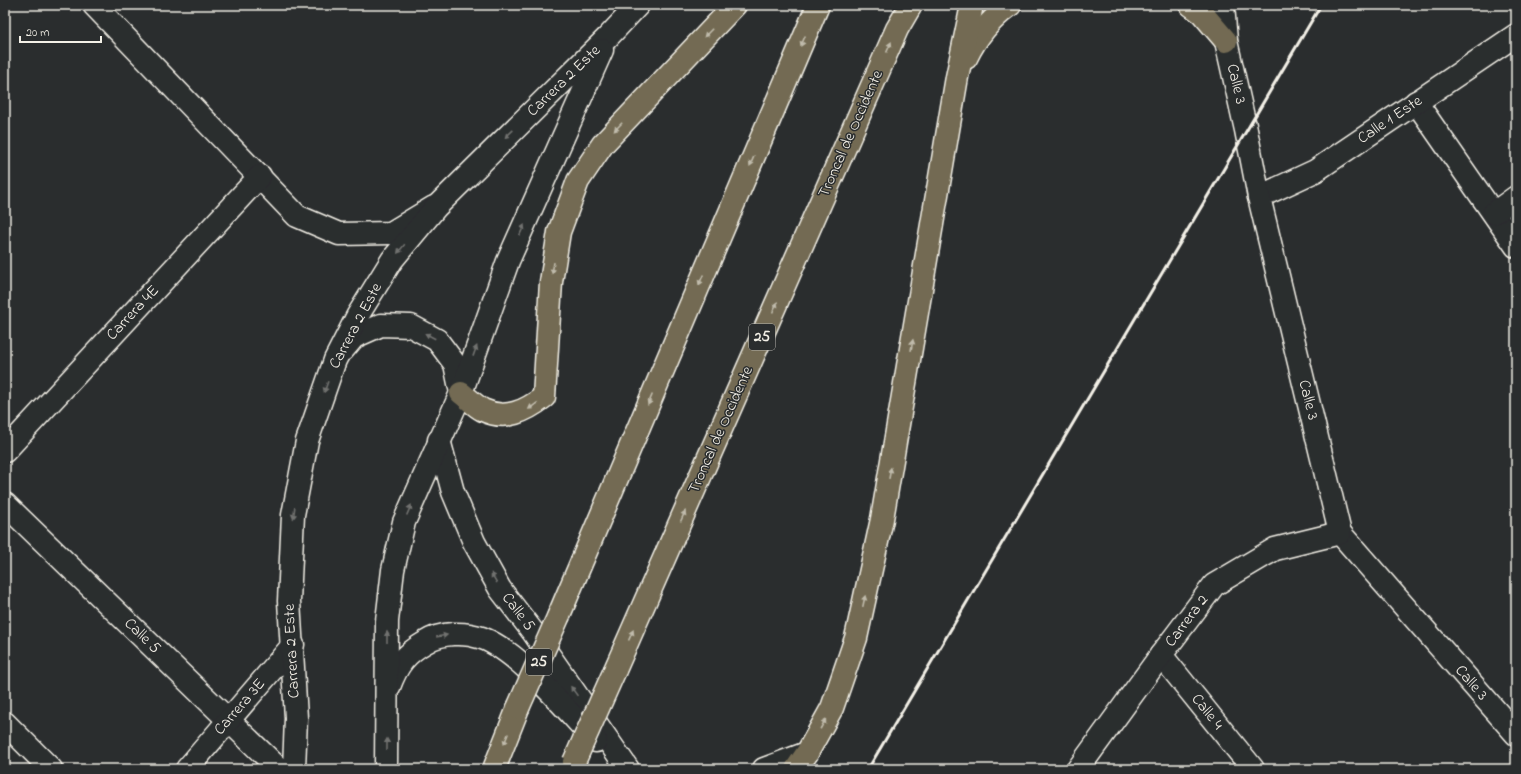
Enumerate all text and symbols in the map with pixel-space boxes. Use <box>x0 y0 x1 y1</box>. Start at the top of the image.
scale bar <box>20 18 101 44</box>
text: 20 m <box>26 24 49 42</box>
one-way arrow <box>703 28 713 38</box>
one-way arrow <box>800 35 806 46</box>
street label: Carrera 2 Este <box>522 39 607 122</box>
one-way arrow <box>886 41 892 52</box>
street label: Calle 3 <box>1220 62 1252 106</box>
street label: Troncal de Occidente <box>812 66 890 202</box>
street label: Calle 1 Este <box>1353 89 1428 150</box>
one-way arrow <box>614 122 623 132</box>
one-way arrow <box>504 129 514 139</box>
one-way arrow <box>749 155 755 166</box>
one-way arrow <box>518 224 525 236</box>
one-way arrow <box>397 244 406 255</box>
one-way arrow <box>550 262 556 274</box>
one-way arrow <box>698 275 704 286</box>
street label: Carrera 2 Este <box>323 278 389 373</box>
street label: Carrera 4E <box>101 280 165 346</box>
one-way arrow <box>772 301 778 312</box>
road number: 25 <box>749 324 775 350</box>
one-way arrow <box>424 333 436 340</box>
one-way arrow <box>909 339 915 351</box>
one-way arrow <box>473 345 479 357</box>
street label: Troncal de Occidente <box>682 362 760 498</box>
street label: Calle 3 <box>1291 377 1325 423</box>
one-way arrow <box>323 382 329 394</box>
one-way arrow <box>647 394 653 405</box>
one-way arrow <box>527 401 538 410</box>
one-way arrow <box>887 467 893 479</box>
one-way arrow <box>406 504 412 516</box>
one-way arrow <box>291 507 297 519</box>
one-way arrow <box>681 509 687 521</box>
one-way arrow <box>491 572 497 584</box>
street label: Calle 5 <box>495 588 541 636</box>
street label: Carrera 2 <box>1159 590 1215 652</box>
one-way arrow <box>862 595 868 607</box>
street label: Carrera 2 Este <box>278 602 306 699</box>
street label: Calle 5 <box>118 612 166 660</box>
one-way arrow <box>628 629 634 640</box>
one-way arrow <box>384 630 390 643</box>
one-way arrow <box>436 633 448 639</box>
road number: 25 <box>526 649 552 675</box>
street label: Calle 3 <box>1449 660 1493 706</box>
street label: Carrera 3E <box>208 673 272 741</box>
one-way arrow <box>570 686 578 696</box>
street label: Calle 4 <box>1185 689 1229 736</box>
one-way arrow <box>820 718 827 730</box>
one-way arrow <box>503 733 509 744</box>
one-way arrow <box>384 737 390 750</box>

